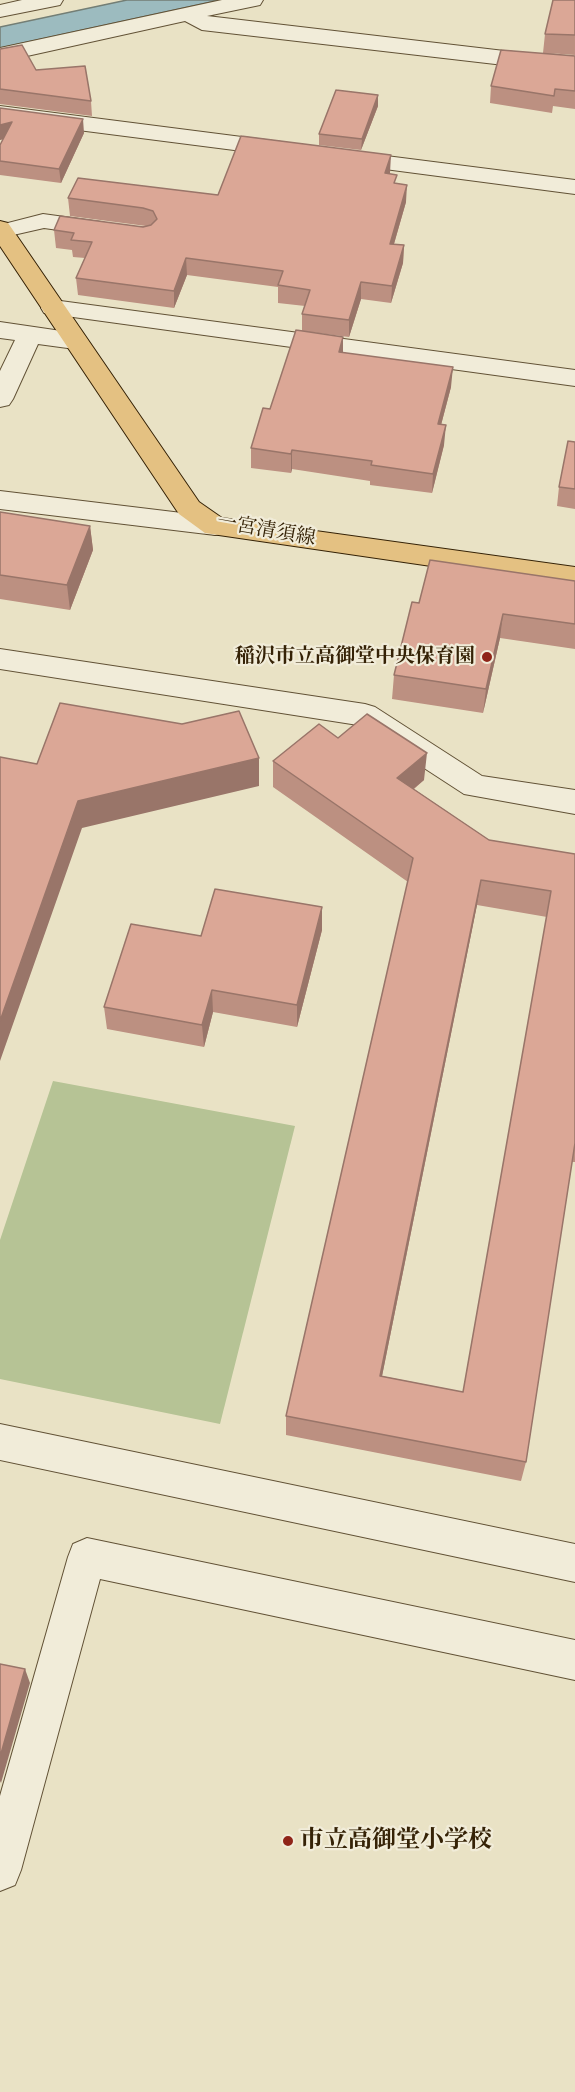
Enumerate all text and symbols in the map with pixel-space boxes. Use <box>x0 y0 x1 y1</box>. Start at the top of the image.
street label: 一宮清須線 <box>215 510 317 552</box>
place label: 稲沢市立高御堂中央保育園 <box>235 645 475 669</box>
marker: 稲沢市立高御堂中央保育園 <box>480 650 494 664</box>
place label: 市立高御堂小学校 <box>300 1827 492 1855</box>
marker: 市立高御堂小学校 <box>281 1834 295 1848</box>

